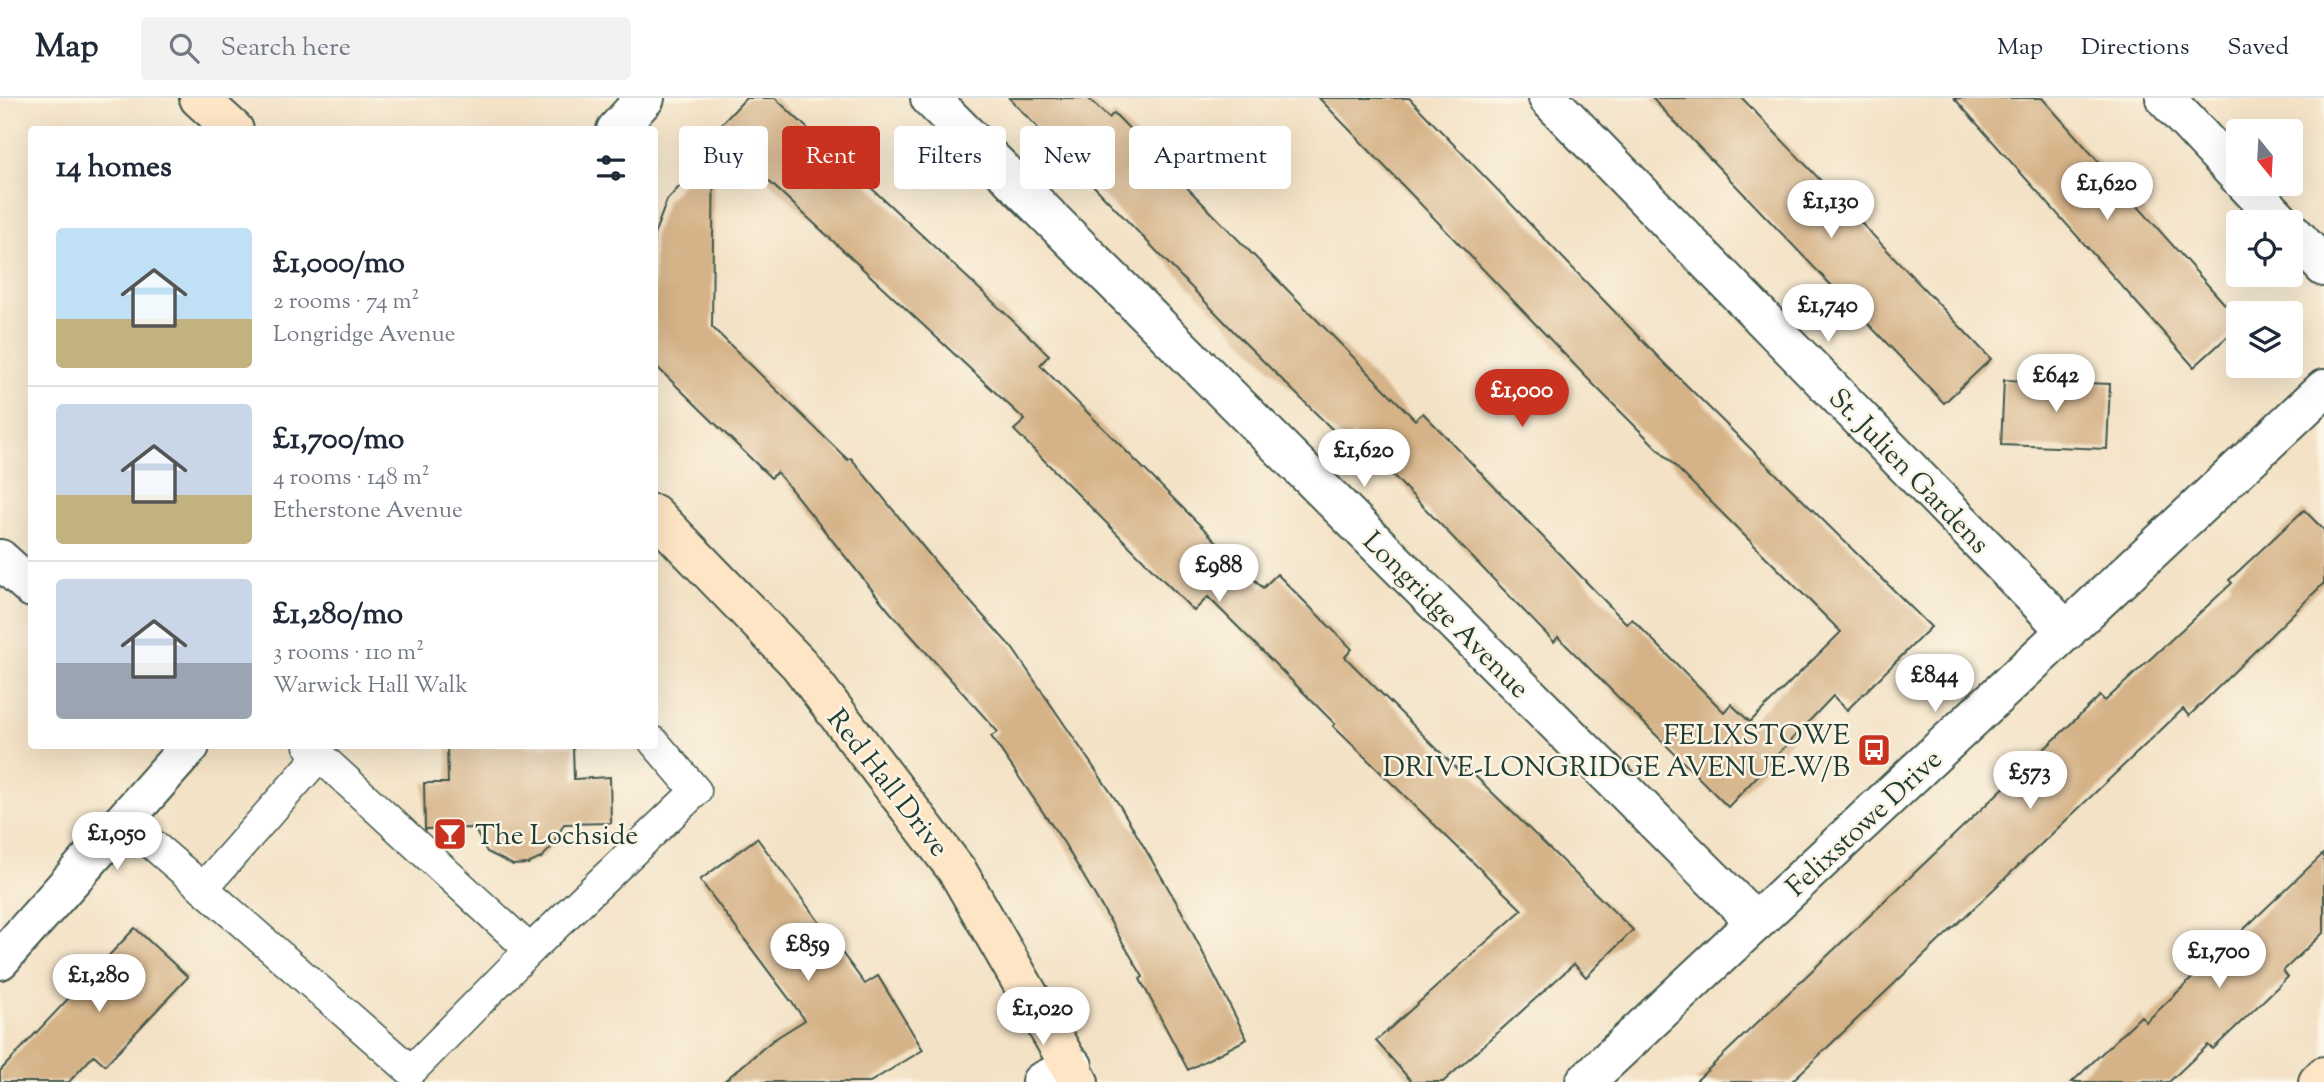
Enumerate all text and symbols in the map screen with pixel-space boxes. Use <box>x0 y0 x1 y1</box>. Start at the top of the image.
search box <box>141 17 631 80</box>
text: Map <box>35 24 99 72</box>
icon: search <box>165 29 203 67</box>
text: Search here <box>221 30 351 67</box>
text: Map <box>1997 31 2043 65</box>
text: Directions <box>2081 31 2189 65</box>
text: Saved <box>2227 31 2289 65</box>
north arrow <box>2226 119 2303 196</box>
map controls <box>2226 119 2303 378</box>
chip: Buy <box>679 126 768 189</box>
chip: Rent <box>782 126 880 189</box>
chip: Filters <box>894 126 1006 189</box>
chip: New <box>1020 126 1115 189</box>
chip: Apartment <box>1129 126 1291 189</box>
text: 14 homes <box>56 147 172 190</box>
icon: filters <box>592 149 630 187</box>
pin: £1,620 <box>2050 162 2164 222</box>
text: £1,620 <box>2077 168 2137 201</box>
pin: £1,130 <box>1774 180 1888 240</box>
text: £1,130 <box>1803 186 1859 219</box>
button: locate <box>2226 210 2303 287</box>
text: £1,000/mo <box>273 243 405 286</box>
icon: home <box>112 256 196 340</box>
pin: £1,740 <box>1771 285 1885 344</box>
text: 2 rooms · 74 m² <box>273 286 419 319</box>
text: £1,740 <box>1798 290 1858 323</box>
button: layers <box>2226 301 2303 378</box>
text: Longridge Avenue <box>273 319 455 352</box>
pin: £642 <box>2015 354 2097 414</box>
text: £642 <box>2033 360 2079 393</box>
pin: £1,000 <box>1465 370 1579 429</box>
text: £1,000 <box>1491 375 1553 408</box>
street label: St. Julien Gardens <box>1818 380 1998 564</box>
text: £1,700/mo <box>273 419 404 462</box>
pin: £1,620 <box>1307 430 1421 489</box>
icon: home <box>112 432 196 516</box>
text: £1,620 <box>1334 435 1394 468</box>
text: 4 rooms · 148 m² <box>273 462 430 495</box>
text: Etherstone Avenue <box>273 495 463 528</box>
street label: Longridge Avenue <box>1352 523 1538 709</box>
pin: £988 <box>1178 545 1260 604</box>
text: £988 <box>1196 550 1243 583</box>
text: £1,280/mo <box>273 594 403 637</box>
icon: home <box>112 607 196 691</box>
text: 3 rooms · 110 m² <box>273 637 424 670</box>
pin: £844 <box>1894 654 1976 714</box>
text: £844 <box>1911 660 1959 693</box>
text: Warwick Hall Walk <box>273 670 468 703</box>
street label: Red Hall Drive <box>816 701 957 866</box>
place label: FELIXSTOWE DRIVE-LONGRIDGE AVENUE-W/B <box>1383 717 1850 789</box>
bus stop icon: FELIXSTOWE DRIVE-LONGRIDGE AVENUE-W/B <box>1855 731 1893 769</box>
street label: Felixstowe Drive <box>1778 741 1952 907</box>
pin: £573 <box>1989 752 2071 811</box>
text: £573 <box>2009 757 2051 790</box>
pin: £1,050 <box>60 812 174 872</box>
bar icon: The Lochside <box>431 815 469 853</box>
place label: The Lochside <box>475 817 638 857</box>
text: £1,050 <box>88 818 146 851</box>
pin: £859 <box>767 924 849 983</box>
text: £859 <box>786 929 830 962</box>
pin: £1,700 <box>2162 930 2276 990</box>
text: £1,700 <box>2188 936 2250 969</box>
pin: £1,280 <box>42 954 156 1014</box>
text: £1,280 <box>69 960 129 993</box>
pin: £1,020 <box>986 988 1100 1047</box>
text: £1,020 <box>1013 993 1073 1026</box>

